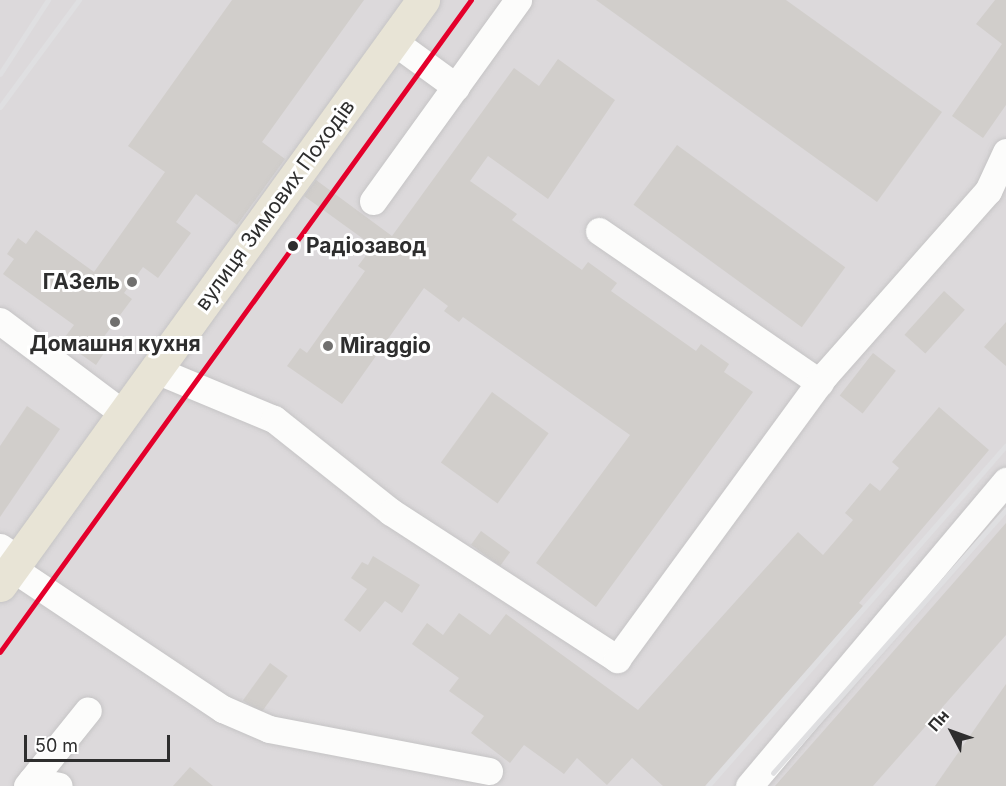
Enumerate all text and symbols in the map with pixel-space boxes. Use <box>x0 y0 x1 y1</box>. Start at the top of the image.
street label: вулиця Зимових Походів <box>190 95 360 315</box>
place label: Радіозавод <box>306 233 426 259</box>
marker: Радіозавод <box>284 237 302 255</box>
place label: ГАЗель <box>43 269 120 295</box>
marker: ГАЗель <box>125 275 139 289</box>
marker: Домашня кухня <box>108 315 122 329</box>
place label: Домашня кухня <box>29 331 201 357</box>
place label: Miraggio <box>340 333 431 359</box>
marker: Miraggio <box>321 339 335 353</box>
north arrow <box>922 702 982 762</box>
text: Пн <box>924 705 953 735</box>
scale bar <box>27 723 172 761</box>
text: 50 m <box>35 735 78 756</box>

